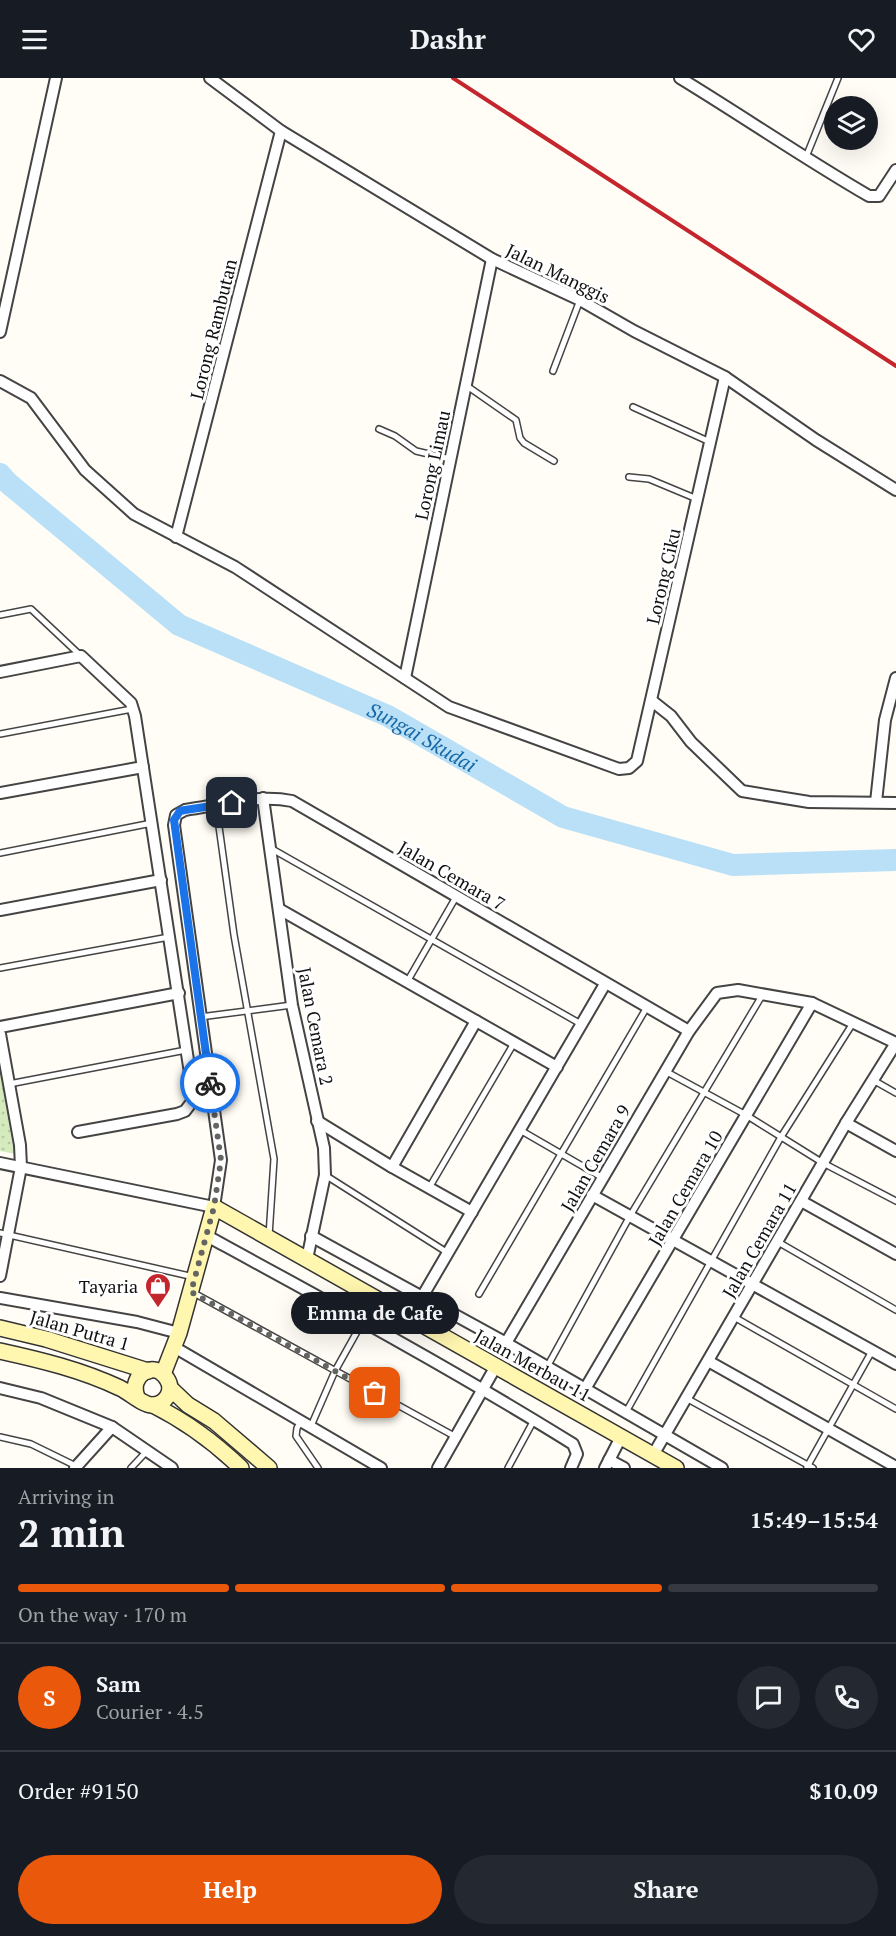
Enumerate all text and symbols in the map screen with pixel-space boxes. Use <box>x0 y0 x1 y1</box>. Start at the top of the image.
text: Dashr <box>410 21 486 57</box>
icon: menu <box>18 23 51 56</box>
icon: heart <box>845 23 878 56</box>
map controls <box>824 96 878 150</box>
button: layers <box>824 96 878 150</box>
street label: Jalan Manggis <box>502 238 614 308</box>
street label: Lorong Rambutan <box>184 256 242 402</box>
street label: Lorong Limau <box>409 408 455 522</box>
street label: Lorong Ciku <box>640 526 686 626</box>
water label: Sungai Skudai <box>363 695 482 778</box>
pin <box>206 777 257 828</box>
icon: home <box>215 786 248 819</box>
street label: Jalan Cemara 7 <box>394 835 510 915</box>
street label: Jalan Cemara 2 <box>293 965 339 1087</box>
courier <box>180 1053 240 1113</box>
icon: bike <box>194 1067 227 1100</box>
street label: Jalan Cemara 9 <box>555 1100 635 1216</box>
street label: Jalan Cemara 10 <box>642 1126 728 1250</box>
street label: Jalan Cemara 11 <box>716 1178 802 1302</box>
shop icon: Tayaria <box>143 1271 173 1309</box>
place label: Tayaria <box>79 1274 138 1298</box>
callout: Emma de Cafe <box>291 1291 459 1333</box>
text: Emma de Cafe <box>307 1299 443 1326</box>
street label: Jalan Putra 1 <box>27 1304 133 1356</box>
street label: Jalan Merbau 11 <box>471 1323 595 1407</box>
pin <box>349 1367 400 1418</box>
icon: bag <box>358 1376 391 1409</box>
text: Arriving in <box>18 1483 114 1510</box>
text: 15:49–15:54 <box>750 1505 878 1534</box>
text: 2 min <box>18 1506 125 1558</box>
text: On the way · 170 m <box>18 1601 187 1628</box>
button: chat <box>737 1666 800 1729</box>
button: phone <box>815 1666 878 1729</box>
text: Sam <box>96 1669 141 1698</box>
text: S <box>43 1683 56 1712</box>
text: Courier · 4.5 <box>96 1698 204 1725</box>
text: Order #9150 <box>18 1776 138 1805</box>
text: $10.09 <box>809 1776 878 1805</box>
button: Help <box>18 1855 442 1924</box>
button: Share <box>454 1855 878 1924</box>

